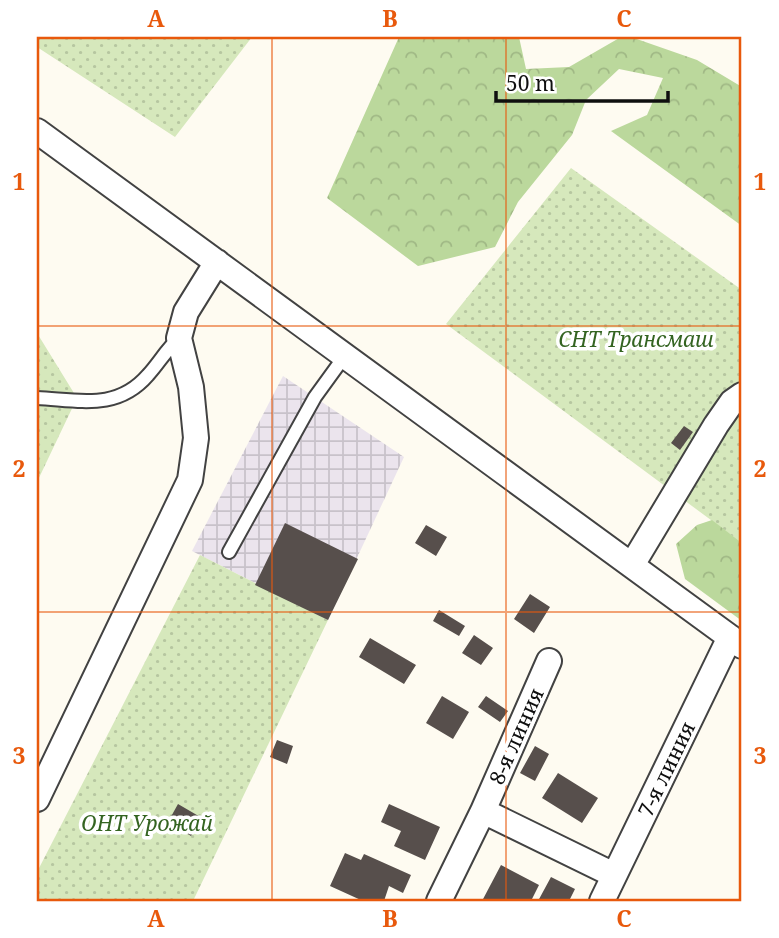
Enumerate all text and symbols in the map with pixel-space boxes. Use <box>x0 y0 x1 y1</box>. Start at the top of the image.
text: A <box>147 2 165 34</box>
text: B <box>382 2 398 34</box>
text: C <box>616 2 632 34</box>
scale bar <box>496 60 667 104</box>
text: 50 m <box>506 69 555 97</box>
text: 1 <box>13 165 26 197</box>
text: 1 <box>754 165 767 197</box>
park label: СНТ Трансмаш <box>558 325 714 353</box>
text: 2 <box>13 452 26 484</box>
text: 2 <box>754 452 767 484</box>
street label: 8-я линия <box>482 683 550 789</box>
street label: 7-я линия <box>631 717 701 821</box>
text: 3 <box>13 739 26 771</box>
text: 3 <box>754 739 767 771</box>
park label: ОНТ Урожай <box>81 809 213 837</box>
text: A <box>147 902 165 934</box>
text: B <box>382 902 398 934</box>
text: C <box>616 902 632 934</box>

